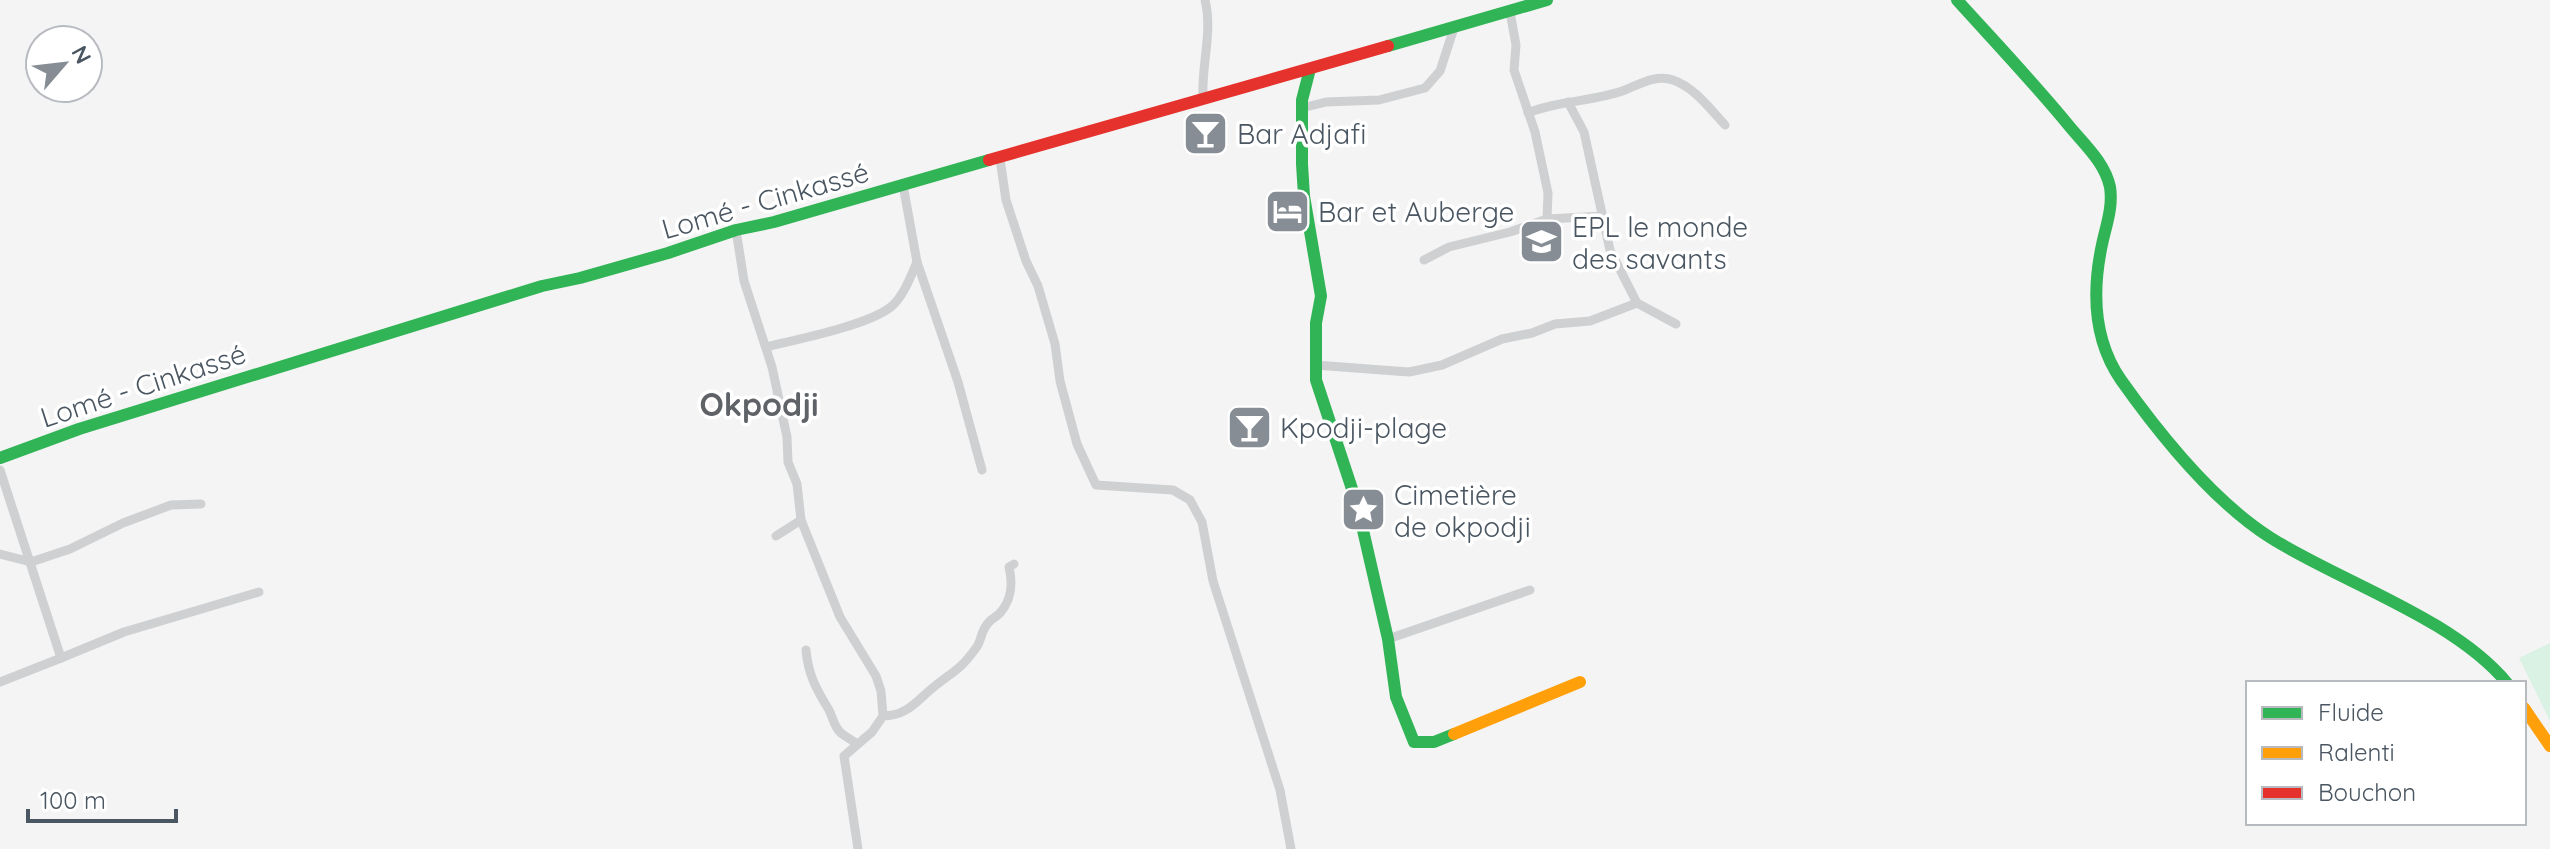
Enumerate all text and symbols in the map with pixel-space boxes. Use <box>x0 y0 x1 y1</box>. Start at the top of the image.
north arrow <box>24 24 104 104</box>
text: N <box>66 41 98 68</box>
bar icon: Bar Adjafi <box>1182 109 1230 157</box>
place label: Bar Adjafi <box>1237 116 1366 151</box>
street label: Lomé - Cinkassé <box>657 154 873 246</box>
hotel icon: Bar et Auberge <box>1263 187 1311 235</box>
place label: Bar et Auberge <box>1318 194 1514 229</box>
place label: EPL le monde des savants <box>1572 209 1748 276</box>
school or university icon: EPL le monde des savants <box>1517 218 1565 266</box>
street label: Lomé - Cinkassé <box>36 335 250 435</box>
district label: Okpodji <box>699 384 819 424</box>
bar icon: Kpodji-plage <box>1225 403 1273 451</box>
place label: Kpodji-plage <box>1280 410 1447 445</box>
place label: Cimetière de okpodji <box>1394 477 1531 544</box>
place icon: Cimetière de okpodji <box>1339 486 1387 534</box>
legend <box>2246 681 2526 825</box>
text: Fluide <box>2318 697 2384 727</box>
text: Ralenti <box>2318 737 2395 767</box>
scale bar <box>28 773 176 823</box>
text: Bouchon <box>2318 777 2416 807</box>
text: 100 m <box>40 785 106 815</box>

